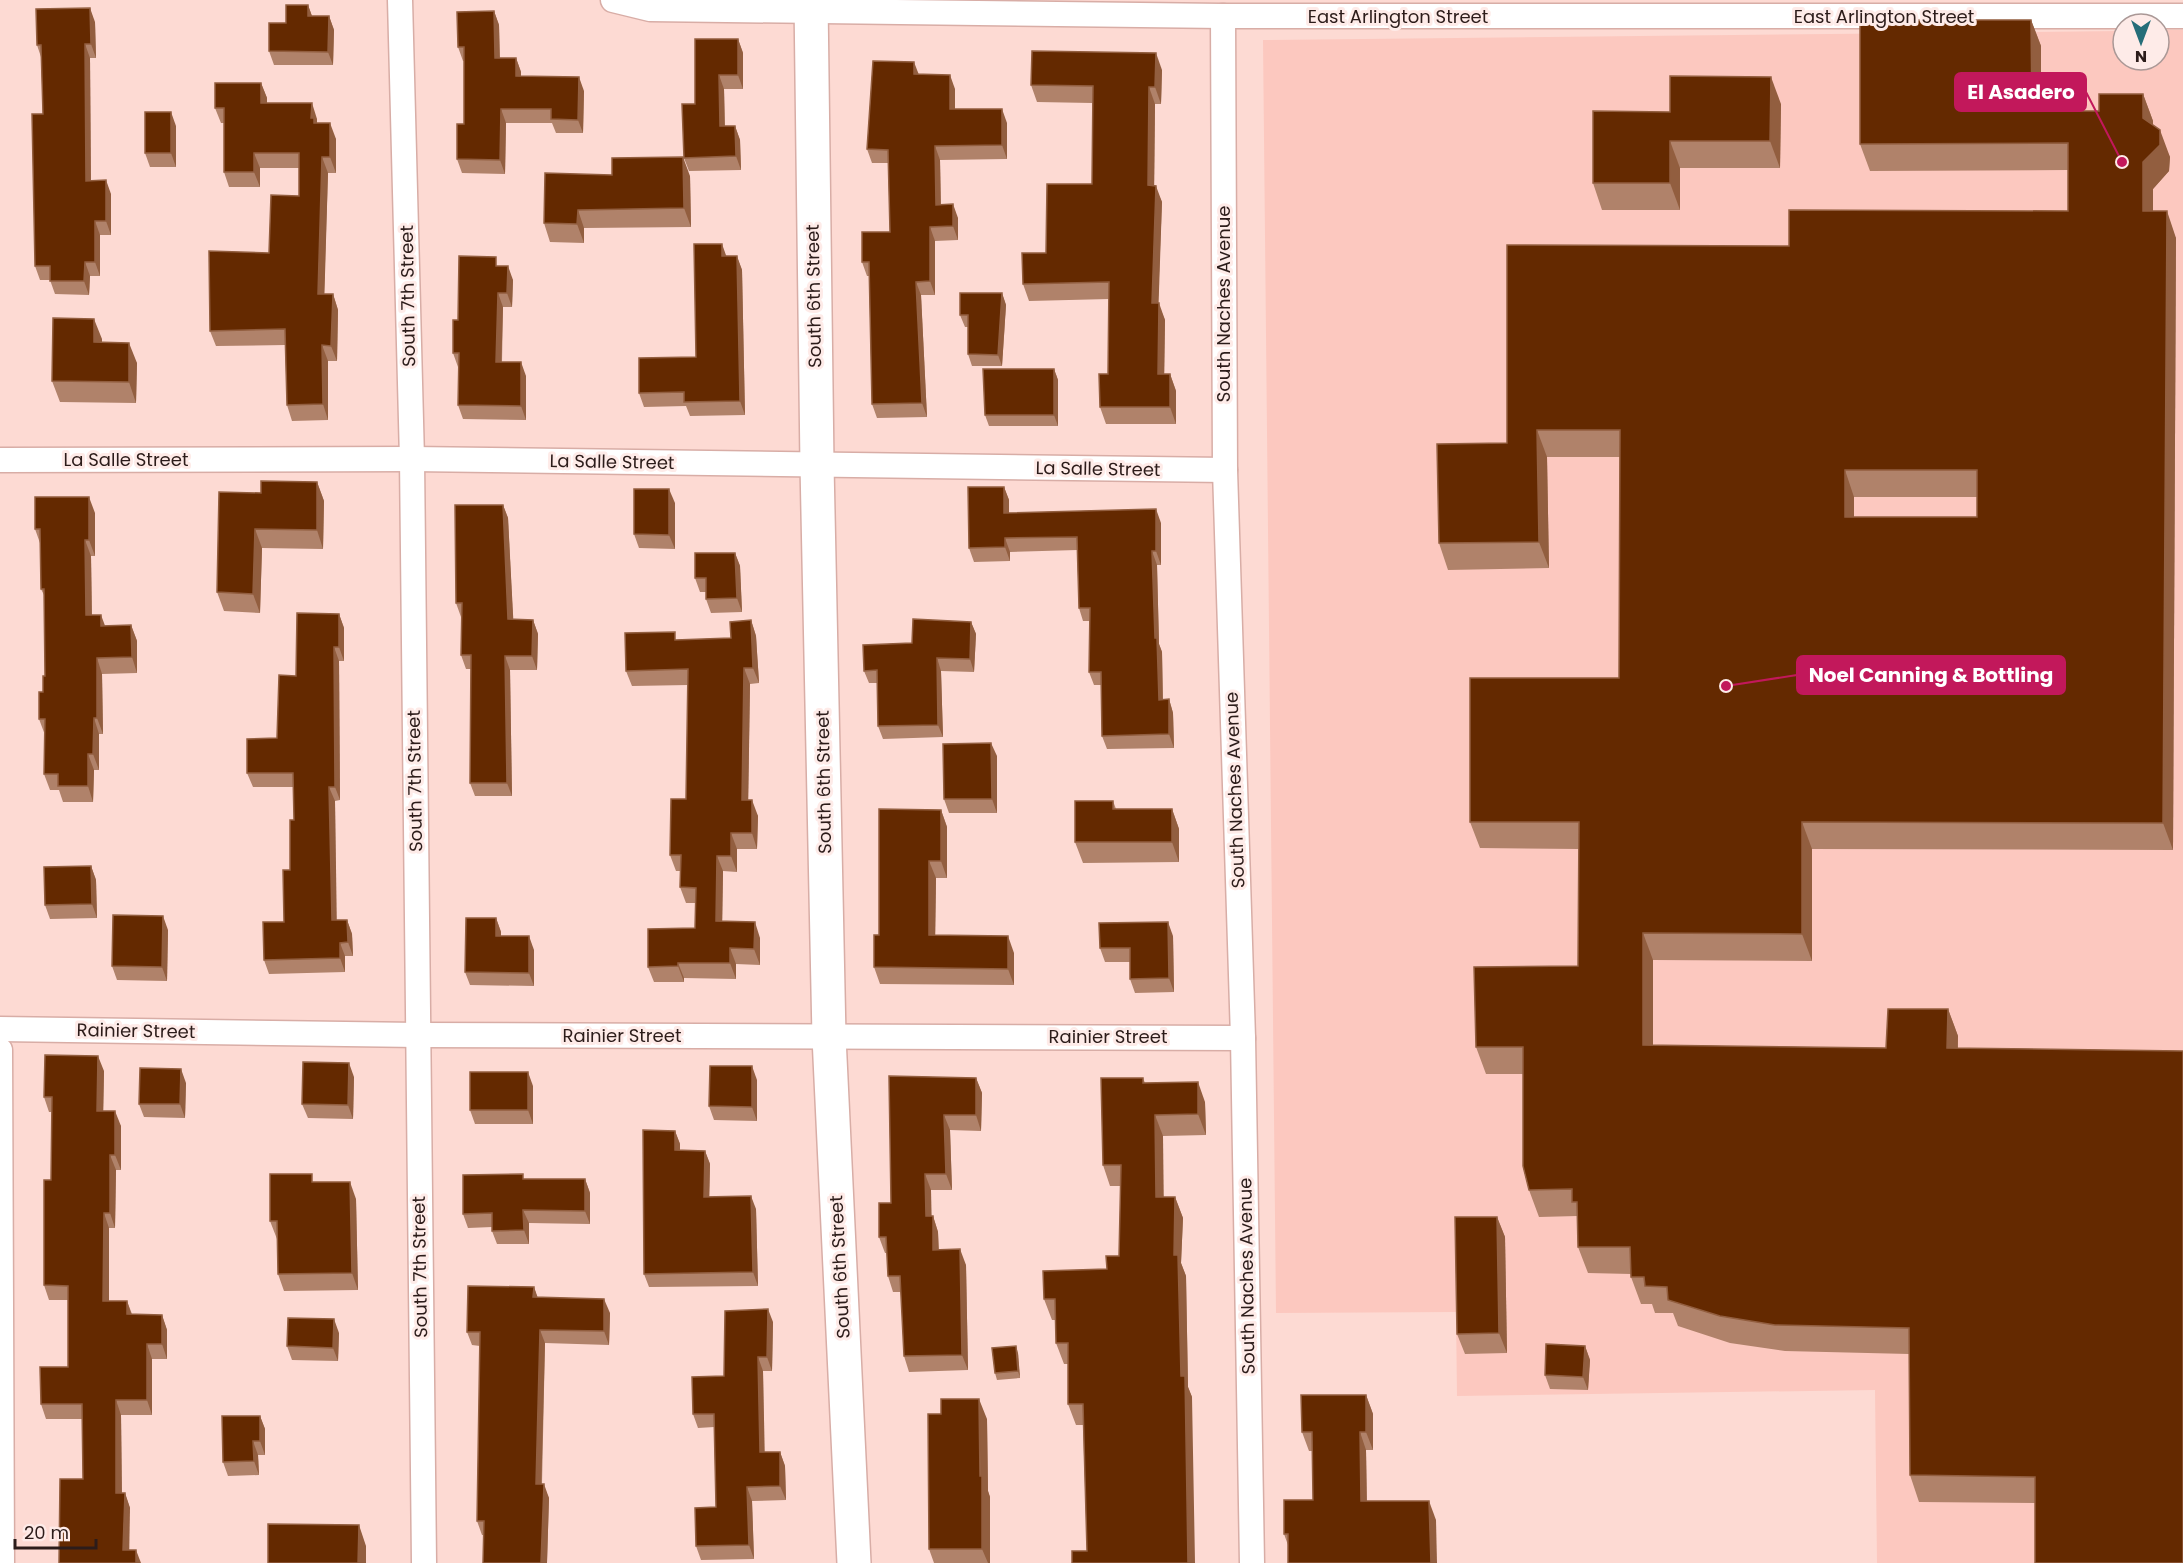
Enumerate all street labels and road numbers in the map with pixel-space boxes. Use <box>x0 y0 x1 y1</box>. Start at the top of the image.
street label: East Arlington Street <box>1308 4 1488 29</box>
street label: East Arlington Street <box>1794 4 1974 29</box>
street label: South Naches Avenue <box>1211 206 1236 402</box>
street label: South 6th Street <box>800 224 827 368</box>
street label: South 7th Street <box>394 225 421 367</box>
street label: La Salle Street <box>63 447 189 472</box>
street label: La Salle Street <box>549 448 675 475</box>
street label: La Salle Street <box>1035 455 1161 482</box>
street label: South Naches Avenue <box>1219 691 1250 889</box>
street label: South 7th Street <box>401 710 428 852</box>
street label: South 6th Street <box>810 710 837 854</box>
street label: Rainier Street <box>76 1017 196 1044</box>
street label: Rainier Street <box>563 1023 681 1048</box>
street label: Rainier Street <box>1049 1024 1167 1049</box>
street label: South Naches Avenue <box>1232 1177 1261 1375</box>
street label: South 6th Street <box>823 1195 856 1339</box>
street label: South 7th Street <box>406 1196 433 1338</box>

